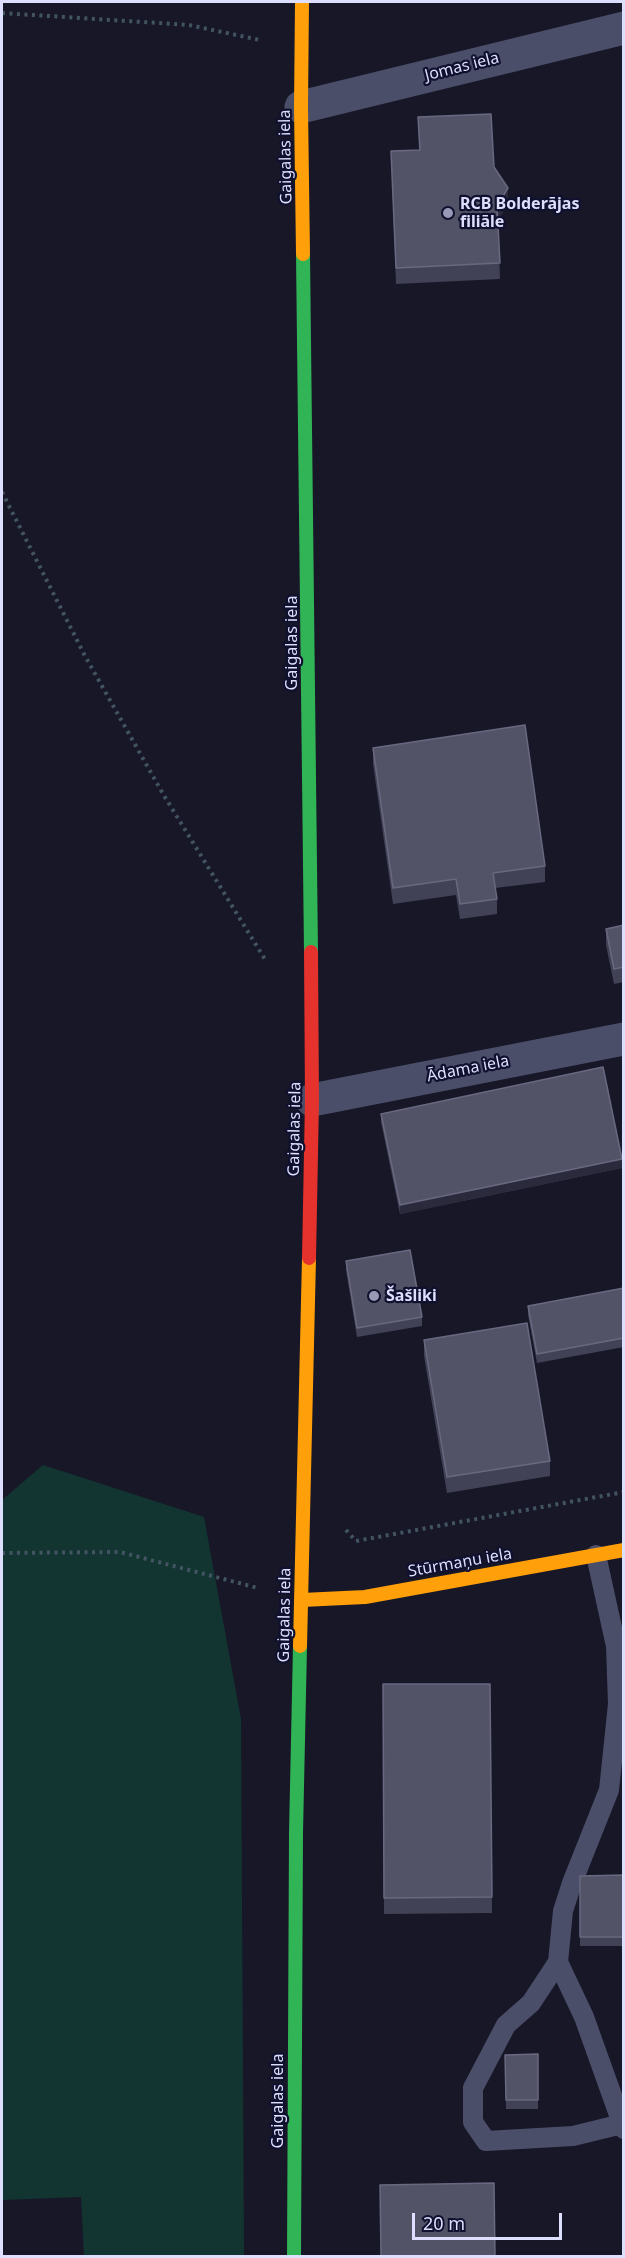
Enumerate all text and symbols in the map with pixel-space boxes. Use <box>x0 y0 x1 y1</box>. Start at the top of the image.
street label: Jomas iela <box>423 48 501 86</box>
street label: Gaigalas iela <box>276 109 296 205</box>
place label: RCB Bolderājas filiāle <box>460 194 579 232</box>
marker: RCB Bolderājas filiāle <box>441 206 455 220</box>
street label: Gaigalas iela <box>282 596 302 690</box>
street label: Ādama iela <box>425 1052 511 1086</box>
street label: Gaigalas iela <box>285 1081 305 1177</box>
place label: Šašliki <box>386 1286 437 1306</box>
marker: Šašliki <box>367 1289 381 1303</box>
street label: Stūrmaņu iela <box>407 1544 513 1582</box>
street label: Gaigalas iela <box>275 1567 295 1663</box>
street label: Gaigalas iela <box>268 2054 288 2148</box>
scale bar <box>415 2201 565 2239</box>
text: 20 m <box>423 2211 465 2235</box>

